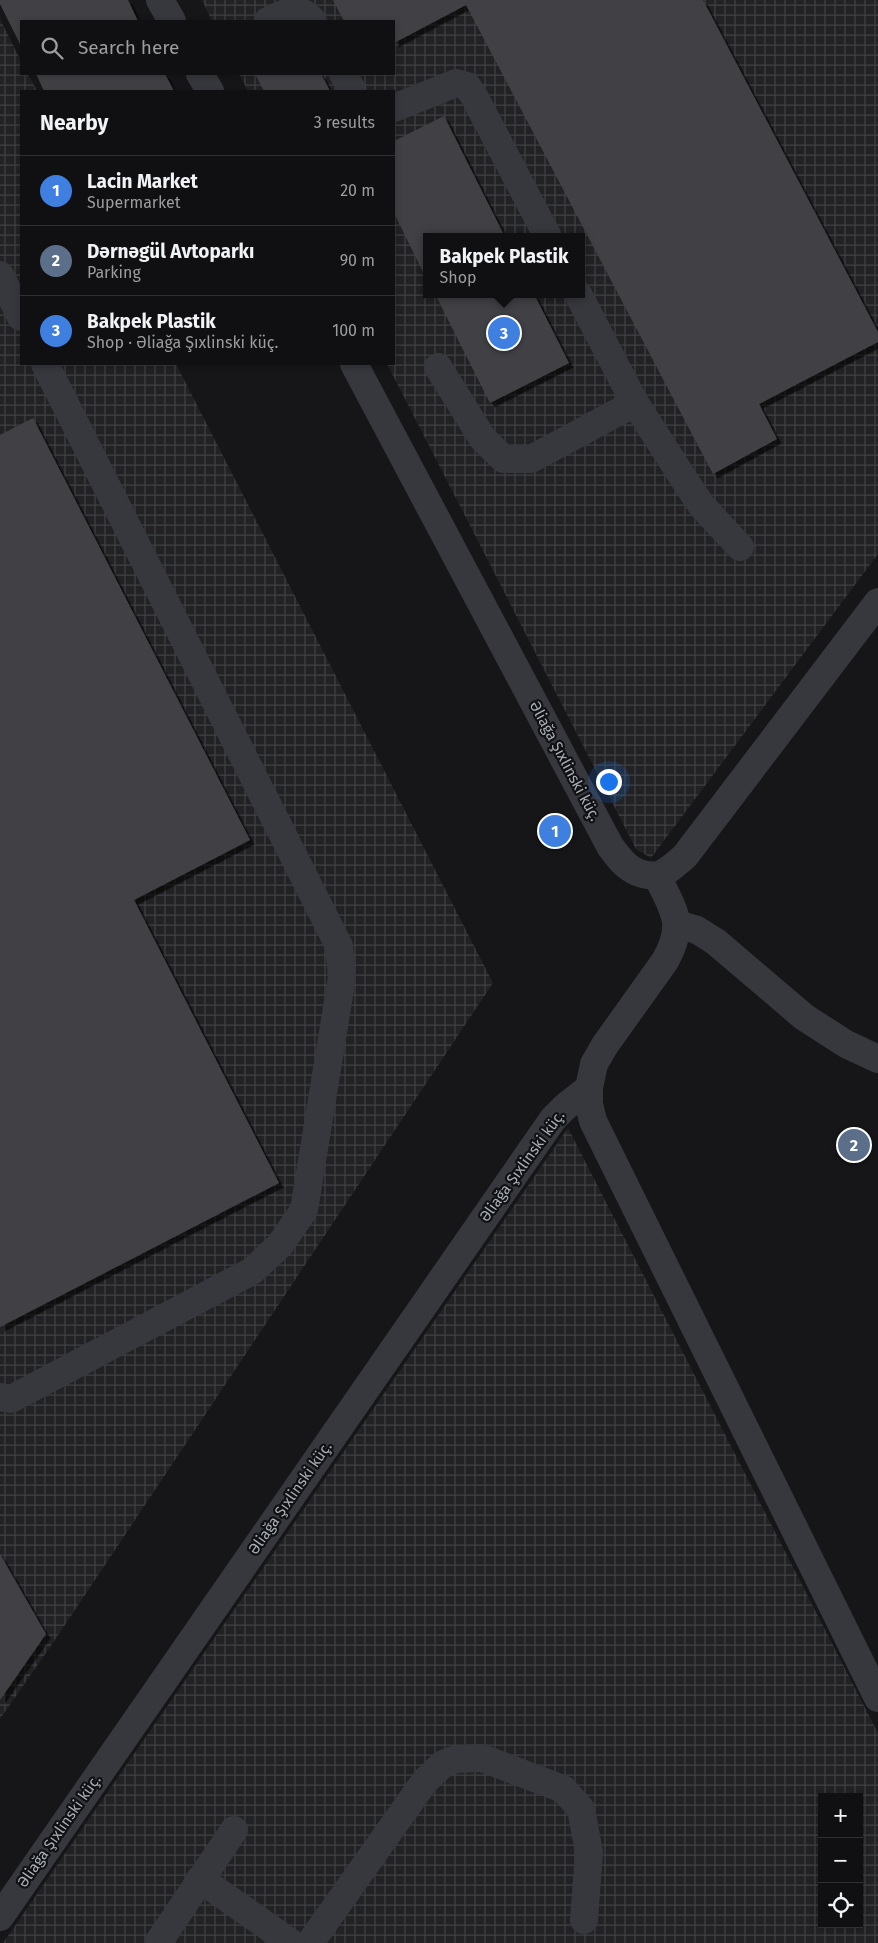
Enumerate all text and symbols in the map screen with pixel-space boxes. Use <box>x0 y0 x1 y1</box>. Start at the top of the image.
search box <box>20 20 395 75</box>
icon: search <box>38 34 66 62</box>
text: Search here <box>78 36 179 59</box>
text: Nearby <box>40 110 108 136</box>
text: 3 results <box>314 113 375 132</box>
text: Lacin Market <box>87 170 198 193</box>
text: 1 <box>52 181 60 200</box>
text: 20 m <box>340 181 375 200</box>
text: Supermarket <box>87 193 181 212</box>
popup <box>423 233 585 298</box>
text: Dərnəgül Avtoparkı <box>87 240 254 263</box>
text: Bakpek Plastik <box>440 245 568 268</box>
text: 2 <box>52 251 60 270</box>
text: 90 m <box>340 251 375 270</box>
text: Parking <box>87 263 141 282</box>
text: Shop <box>440 268 477 287</box>
text: Bakpek Plastik <box>87 310 216 333</box>
pin: 3 <box>488 314 520 352</box>
text: 3 <box>52 321 60 340</box>
text: 100 m <box>332 321 375 340</box>
text: Shop · Əliağa Şıxlinski küç. <box>87 333 278 352</box>
street label: Əliağa Şıxlinski küç. <box>526 698 604 824</box>
your location <box>596 769 622 795</box>
pin: 1 <box>539 812 571 850</box>
street label: Əliağa Şıxlinski küç. <box>476 1107 568 1225</box>
pin: 2 <box>838 1126 870 1164</box>
street label: Əliağa Şıxlinski küç. <box>244 1438 336 1558</box>
street label: Əliağa Şıxlinski küç. <box>13 1771 105 1891</box>
map controls <box>818 1793 863 1928</box>
button: + <box>818 1793 863 1838</box>
button: − <box>818 1838 863 1883</box>
button: locate <box>818 1883 863 1928</box>

